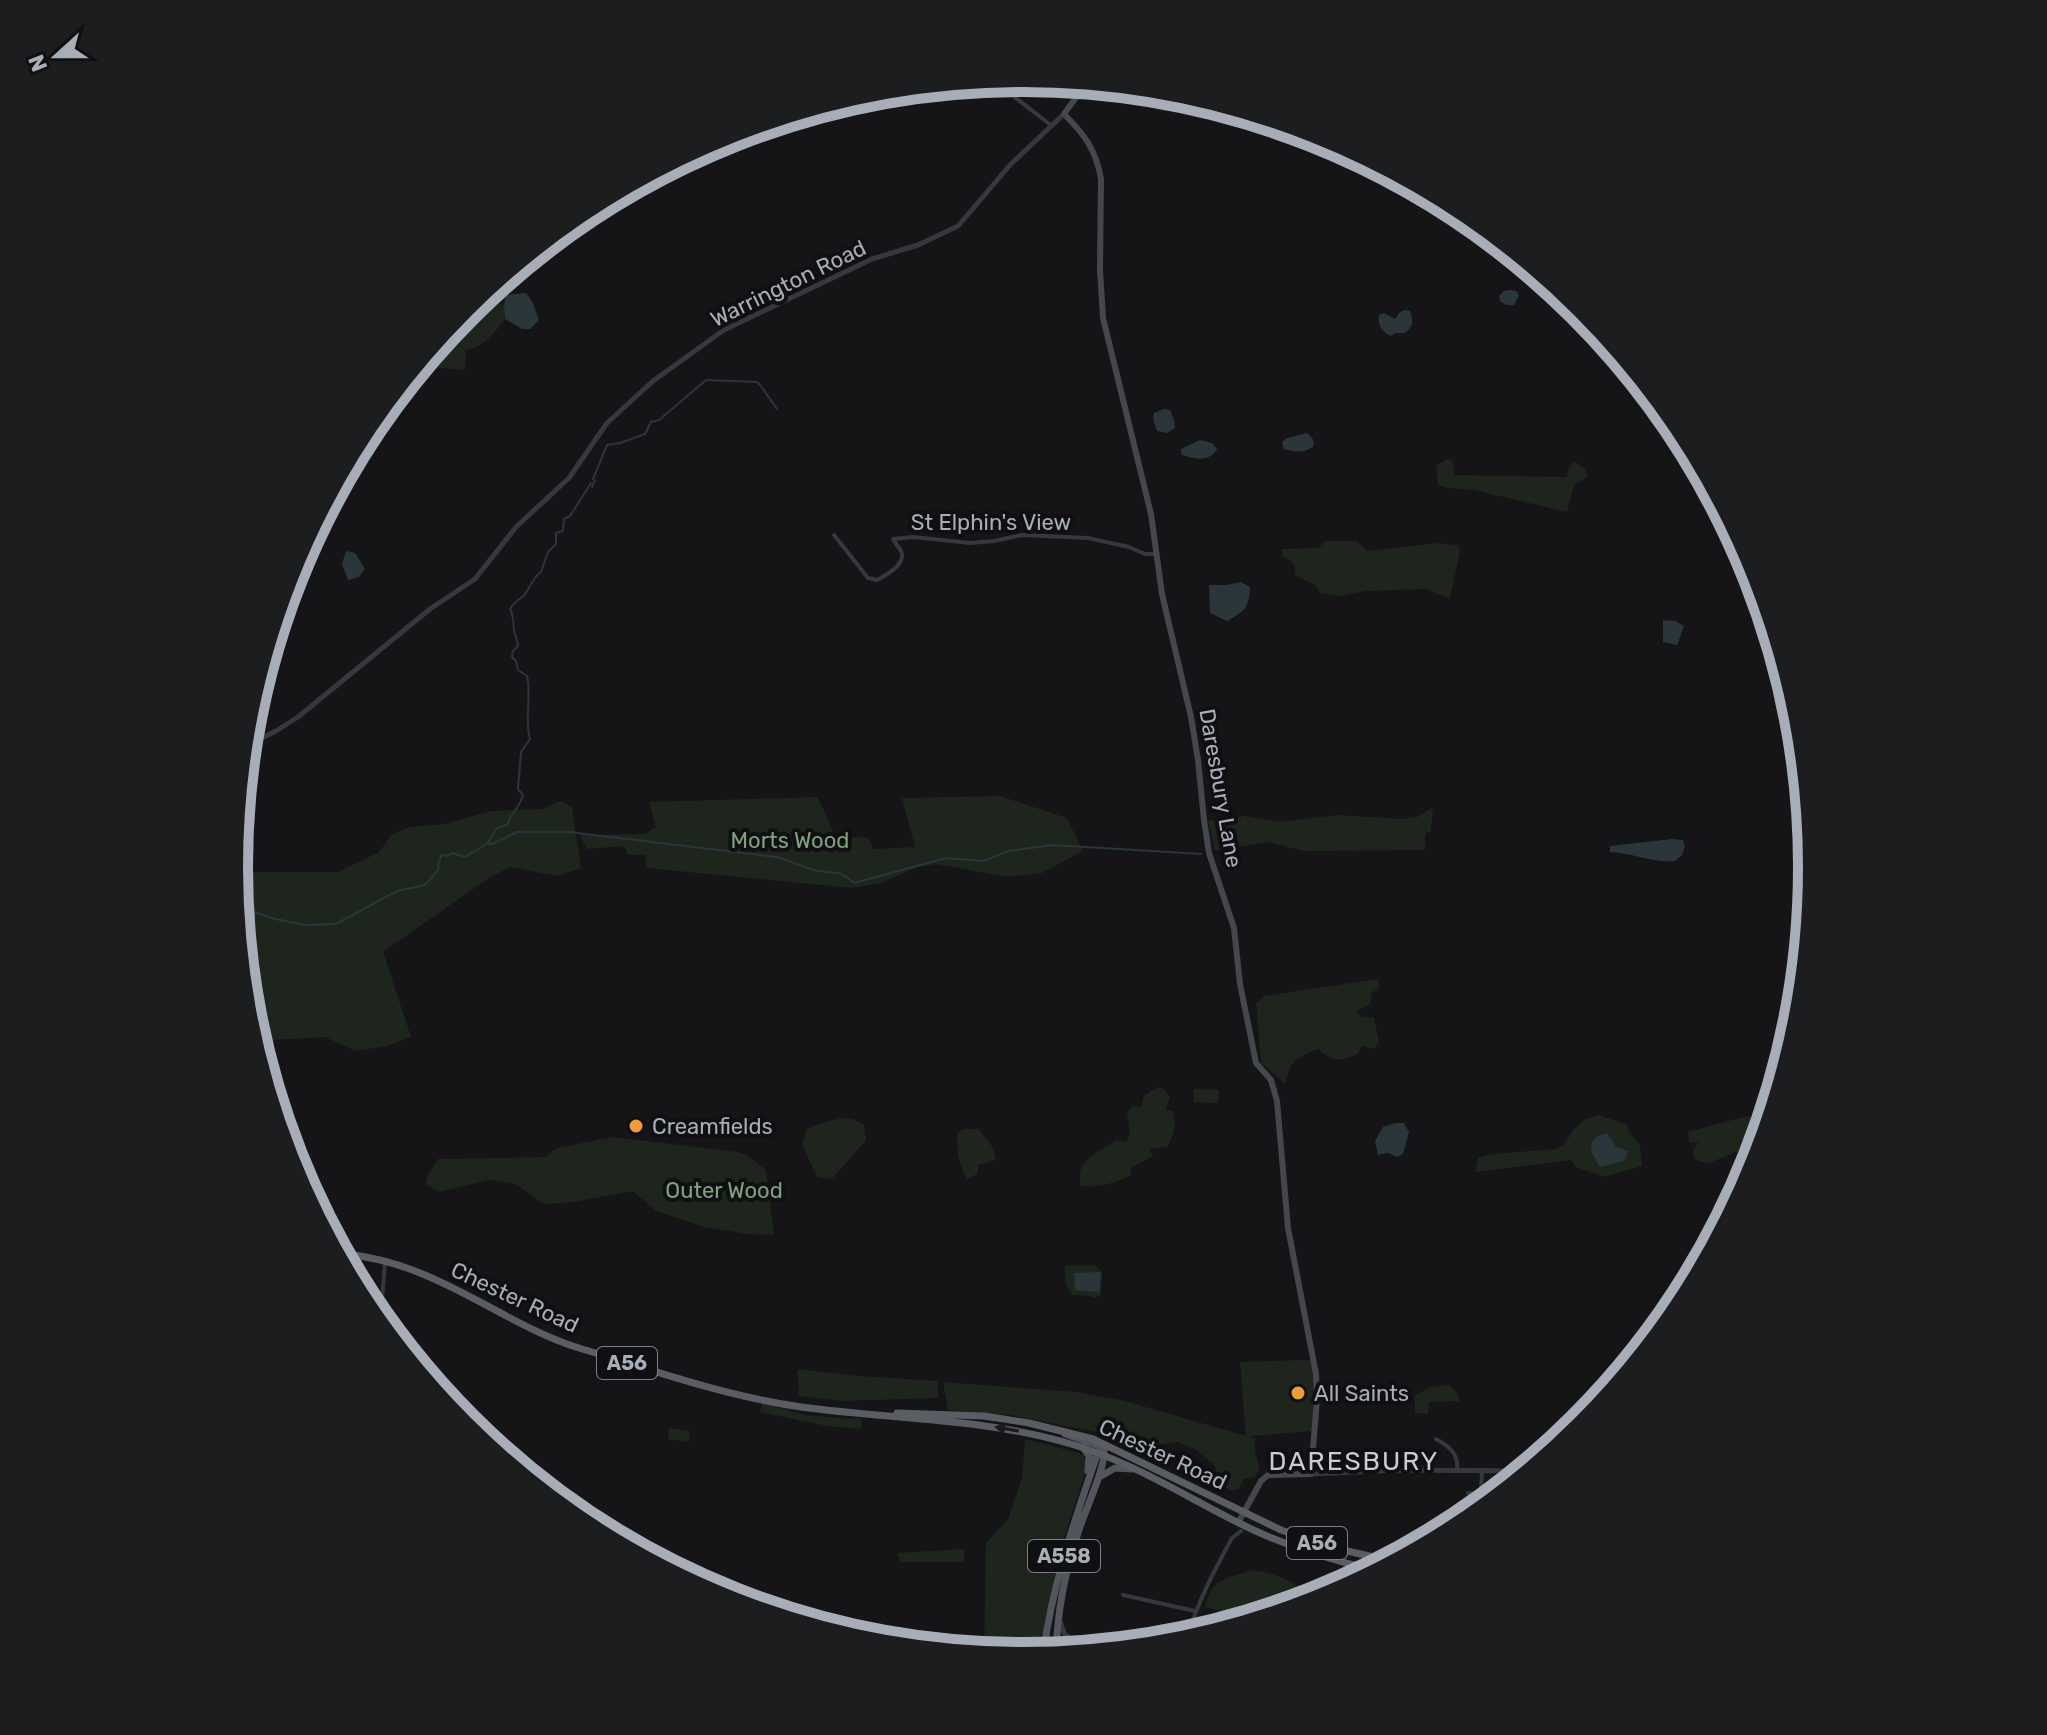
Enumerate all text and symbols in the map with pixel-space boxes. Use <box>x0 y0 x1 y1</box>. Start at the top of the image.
north arrow <box>16 16 96 96</box>
text: N <box>22 51 53 75</box>
street label: Warrington Road <box>706 234 870 333</box>
street label: St Elphin's View <box>911 509 1071 536</box>
street label: Daresbury Lane <box>1193 707 1248 870</box>
park label: Morts Wood <box>731 827 849 854</box>
place label: Creamfields <box>652 1113 773 1140</box>
marker: Creamfields <box>627 1117 645 1135</box>
park label: Outer Wood <box>665 1177 783 1204</box>
street label: Chester Road <box>447 1256 583 1339</box>
road number: A56 <box>597 1347 657 1379</box>
place label: All Saints <box>1314 1380 1409 1407</box>
marker: All Saints <box>1289 1384 1307 1402</box>
street label: Chester Road <box>1095 1413 1231 1496</box>
one-way arrow <box>994 1422 1019 1435</box>
district label: DARESBURY <box>1269 1446 1439 1477</box>
road number: A56 <box>1287 1527 1347 1559</box>
road number: A558 <box>1028 1540 1100 1572</box>

